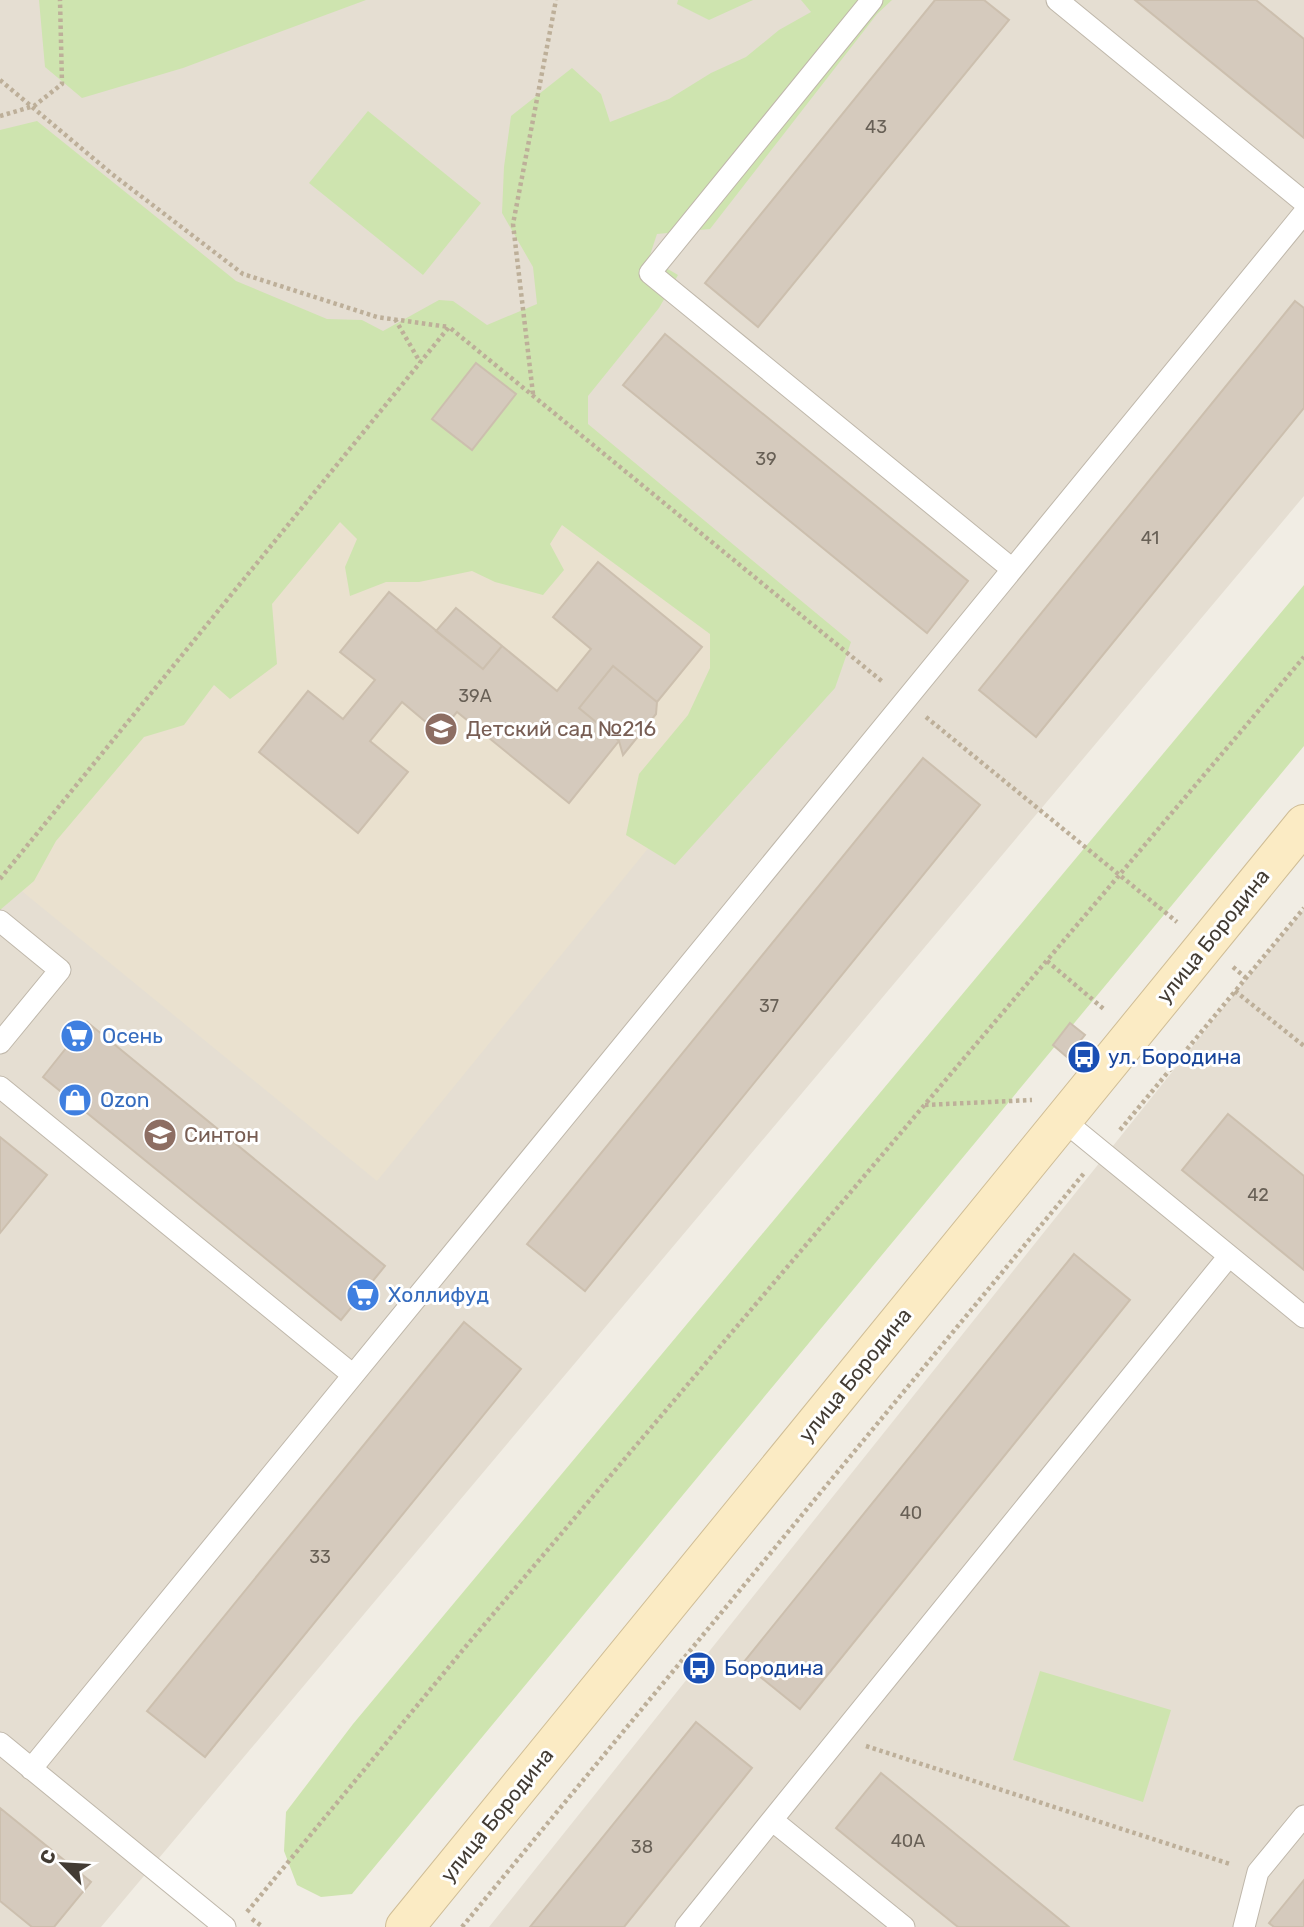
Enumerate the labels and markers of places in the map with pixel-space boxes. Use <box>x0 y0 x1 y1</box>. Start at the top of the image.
school or university icon: Детский сад №216 <box>422 710 460 748</box>
place label: Детский сад №216 <box>466 716 656 741</box>
supermarket icon: Осень <box>58 1017 96 1055</box>
place label: Осень <box>102 1023 163 1048</box>
bus stop icon: ул. Бородина <box>1065 1038 1103 1076</box>
place label: ул. Бородина <box>1108 1044 1241 1069</box>
shop icon: Ozon <box>56 1081 94 1119</box>
place label: Ozon <box>100 1087 150 1112</box>
school or university icon: Синтон <box>141 1116 179 1154</box>
place label: Синтон <box>184 1122 259 1147</box>
supermarket icon: Холлифуд <box>344 1276 382 1314</box>
place label: Холлифуд <box>388 1282 489 1307</box>
bus stop icon: Бородина <box>680 1649 718 1687</box>
place label: Бородина <box>724 1655 824 1680</box>

